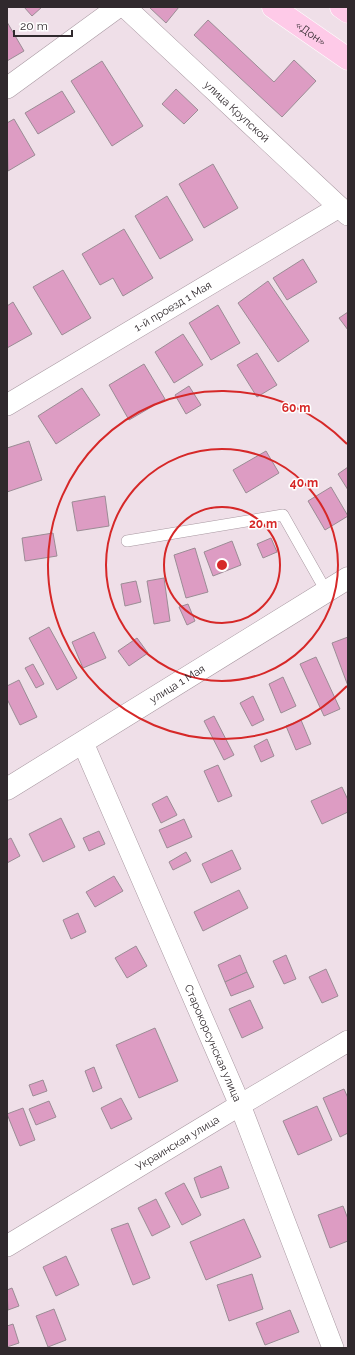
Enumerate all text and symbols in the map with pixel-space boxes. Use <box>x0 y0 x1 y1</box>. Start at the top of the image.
scale bar <box>14 12 72 38</box>
text: 20 m <box>20 19 48 33</box>
street label: «Дон» <box>293 19 328 49</box>
street label: улица Крупской <box>201 78 272 145</box>
street label: 1-й проезд 1 Мая <box>132 279 214 335</box>
text: 60 m <box>282 401 310 415</box>
text: 40 m <box>290 476 318 490</box>
text: 20 m <box>249 517 277 531</box>
centre of rings <box>215 558 229 572</box>
street label: улица 1 Мая <box>147 662 207 706</box>
street label: Старокорсунская улица <box>182 983 244 1104</box>
street label: Украинская улица <box>133 1113 222 1174</box>

